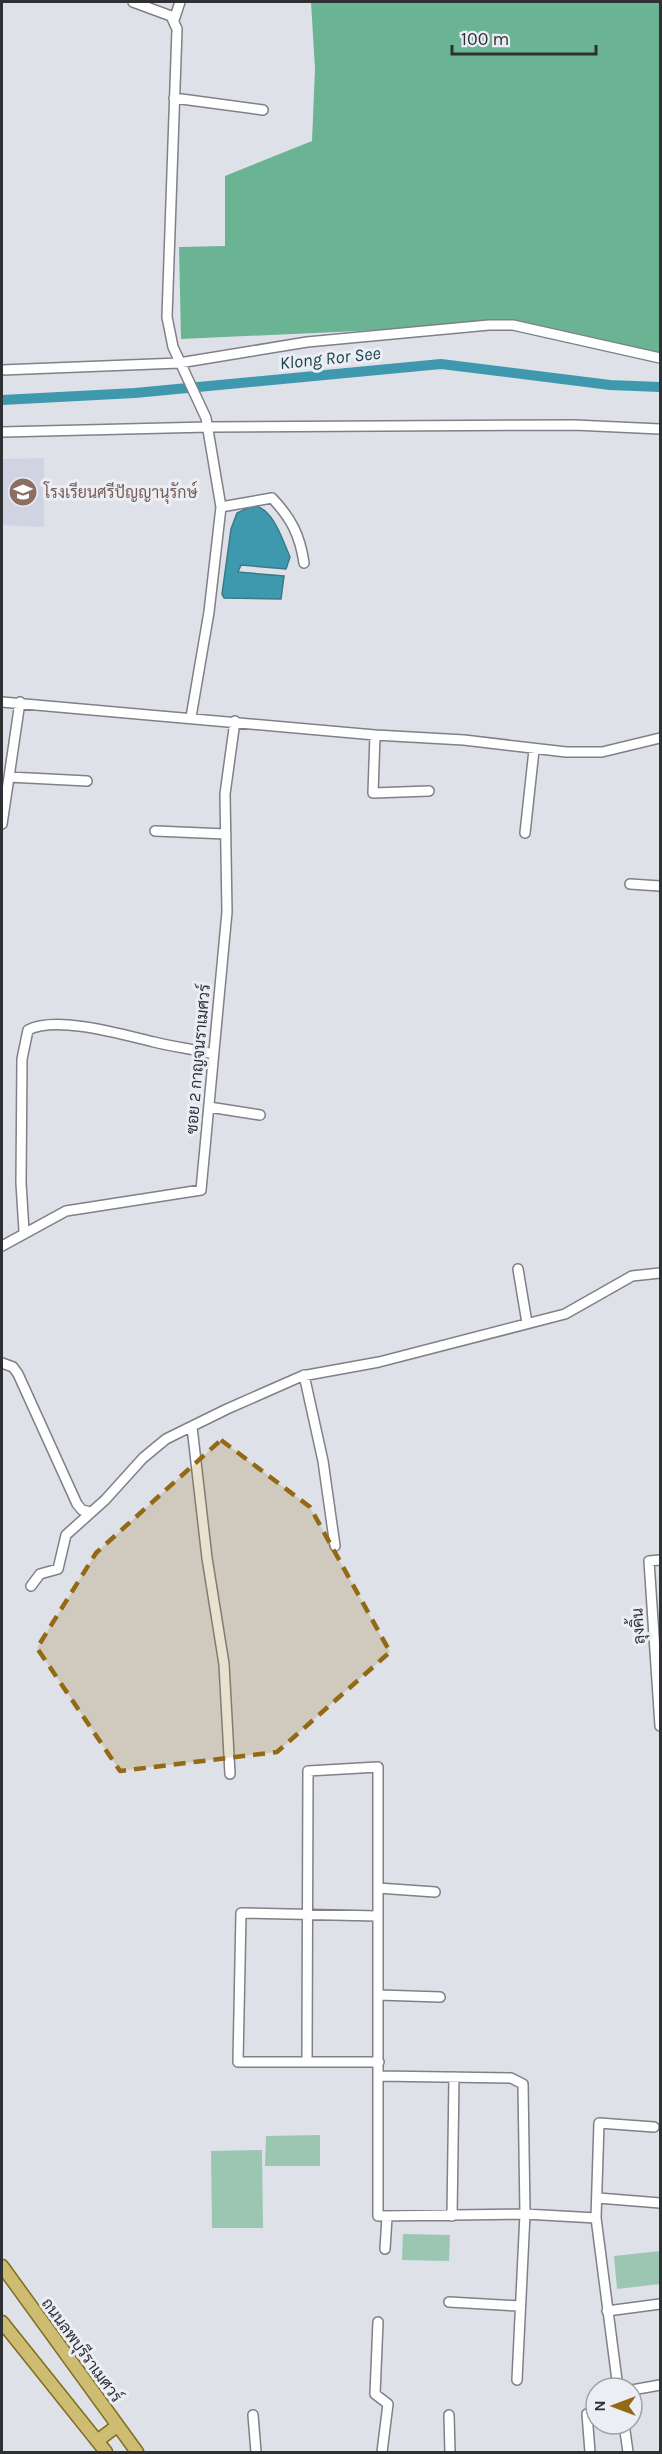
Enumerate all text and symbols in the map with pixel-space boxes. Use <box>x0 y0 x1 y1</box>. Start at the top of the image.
scale bar <box>452 18 596 56</box>
text: 100 m <box>461 28 509 50</box>
water label: Klong Ror See <box>278 342 382 374</box>
school or university icon: โรงเรียนศรีปัญญานุรักษ์ <box>7 476 39 508</box>
place label: โรงเรียนศรีปัญญานุรักษ์ <box>43 480 197 504</box>
street label: ซอย 2 กาญจนราเมศวร์ <box>179 983 214 1135</box>
street label: ลุงคิ้น <box>623 1607 651 1645</box>
street label: ถนนลพบุรีราเมศวร์ <box>36 2292 129 2407</box>
north arrow <box>584 2376 644 2436</box>
text: N <box>590 2400 609 2412</box>

